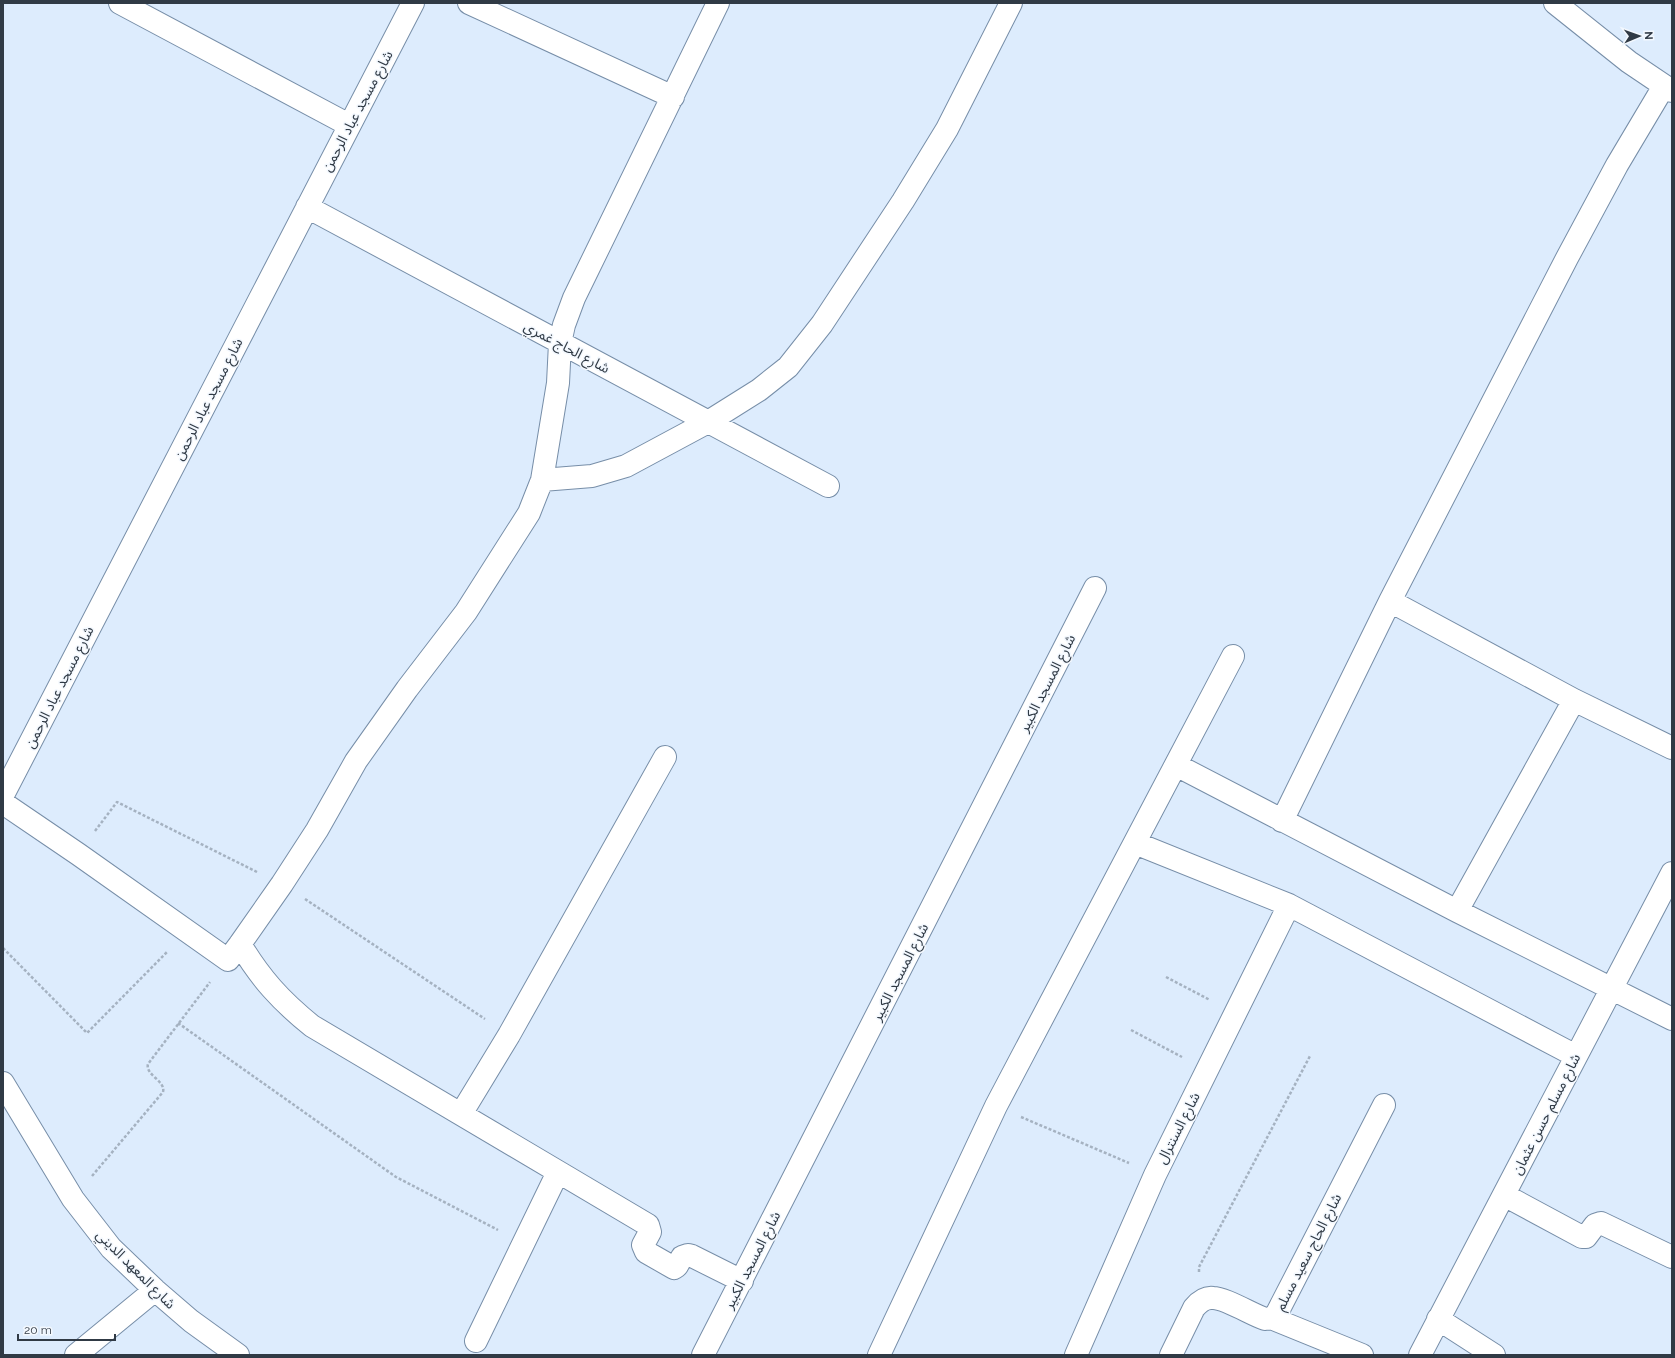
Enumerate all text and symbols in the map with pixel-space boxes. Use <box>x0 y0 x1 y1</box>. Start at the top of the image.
north arrow <box>1619 16 1659 56</box>
text: N <box>1642 31 1655 40</box>
street label: شارع مسجد عباد الرحمن <box>318 48 398 176</box>
street label: شارع الحاج غمري <box>520 318 613 379</box>
street label: شارع مسجد عباد الرحمن <box>170 335 248 464</box>
street label: شارع مسجد عباد الرحمن <box>21 623 99 752</box>
street label: شارع المسجد الكبير <box>1015 632 1081 737</box>
street label: شارع المسجد الكبير <box>868 921 934 1026</box>
street label: شارع مسلم حسن عثمان <box>1509 1051 1586 1179</box>
street label: شارع السنترال <box>1153 1090 1206 1168</box>
street label: شارع الحاج سعيد مسلم <box>1272 1191 1347 1315</box>
street label: شارع المسجد الكبير <box>720 1209 786 1314</box>
street label: شارع المعهد الديني <box>91 1226 179 1314</box>
scale bar <box>18 1316 115 1342</box>
text: 20 m <box>24 1323 52 1337</box>

